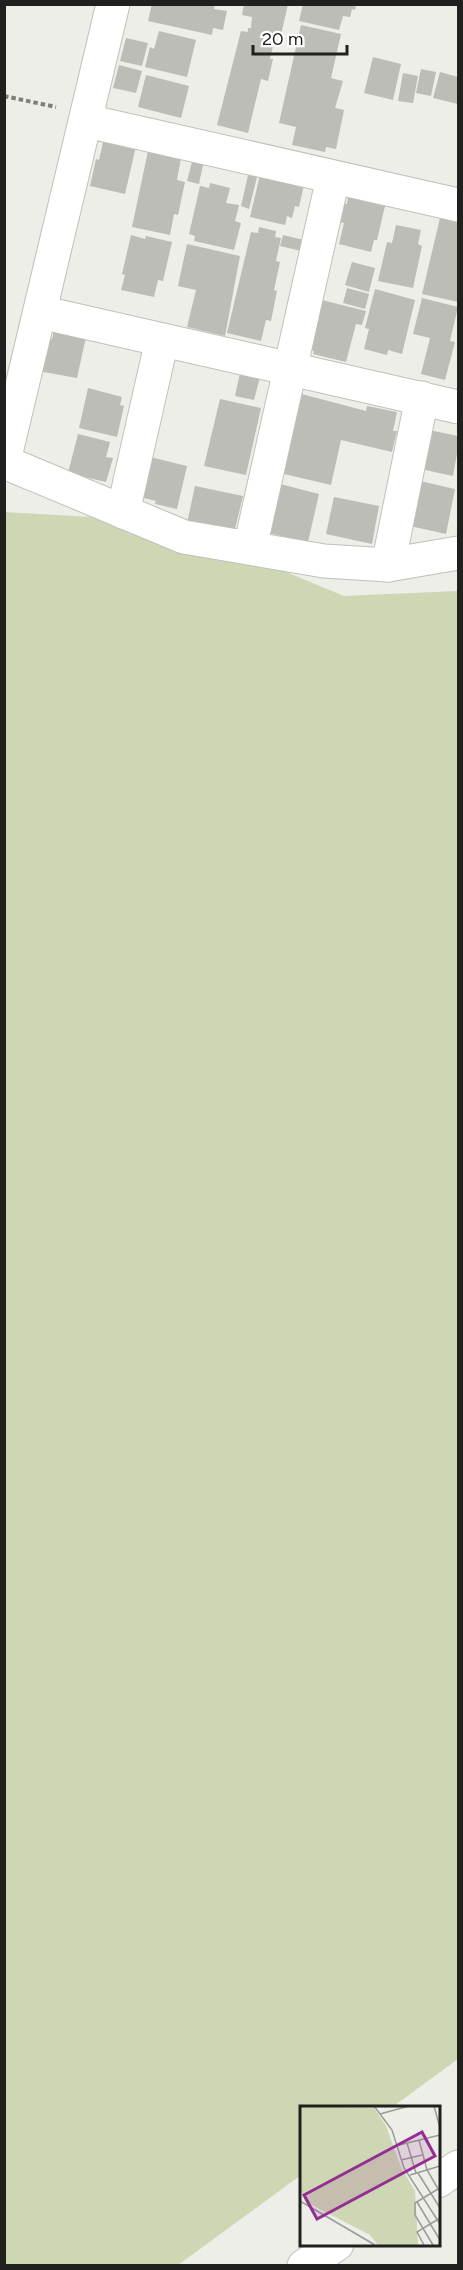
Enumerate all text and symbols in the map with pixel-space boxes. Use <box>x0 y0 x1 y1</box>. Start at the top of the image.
scale bar <box>253 18 348 56</box>
text: 20 m <box>262 28 303 50</box>
inset map <box>300 2106 439 2246</box>

